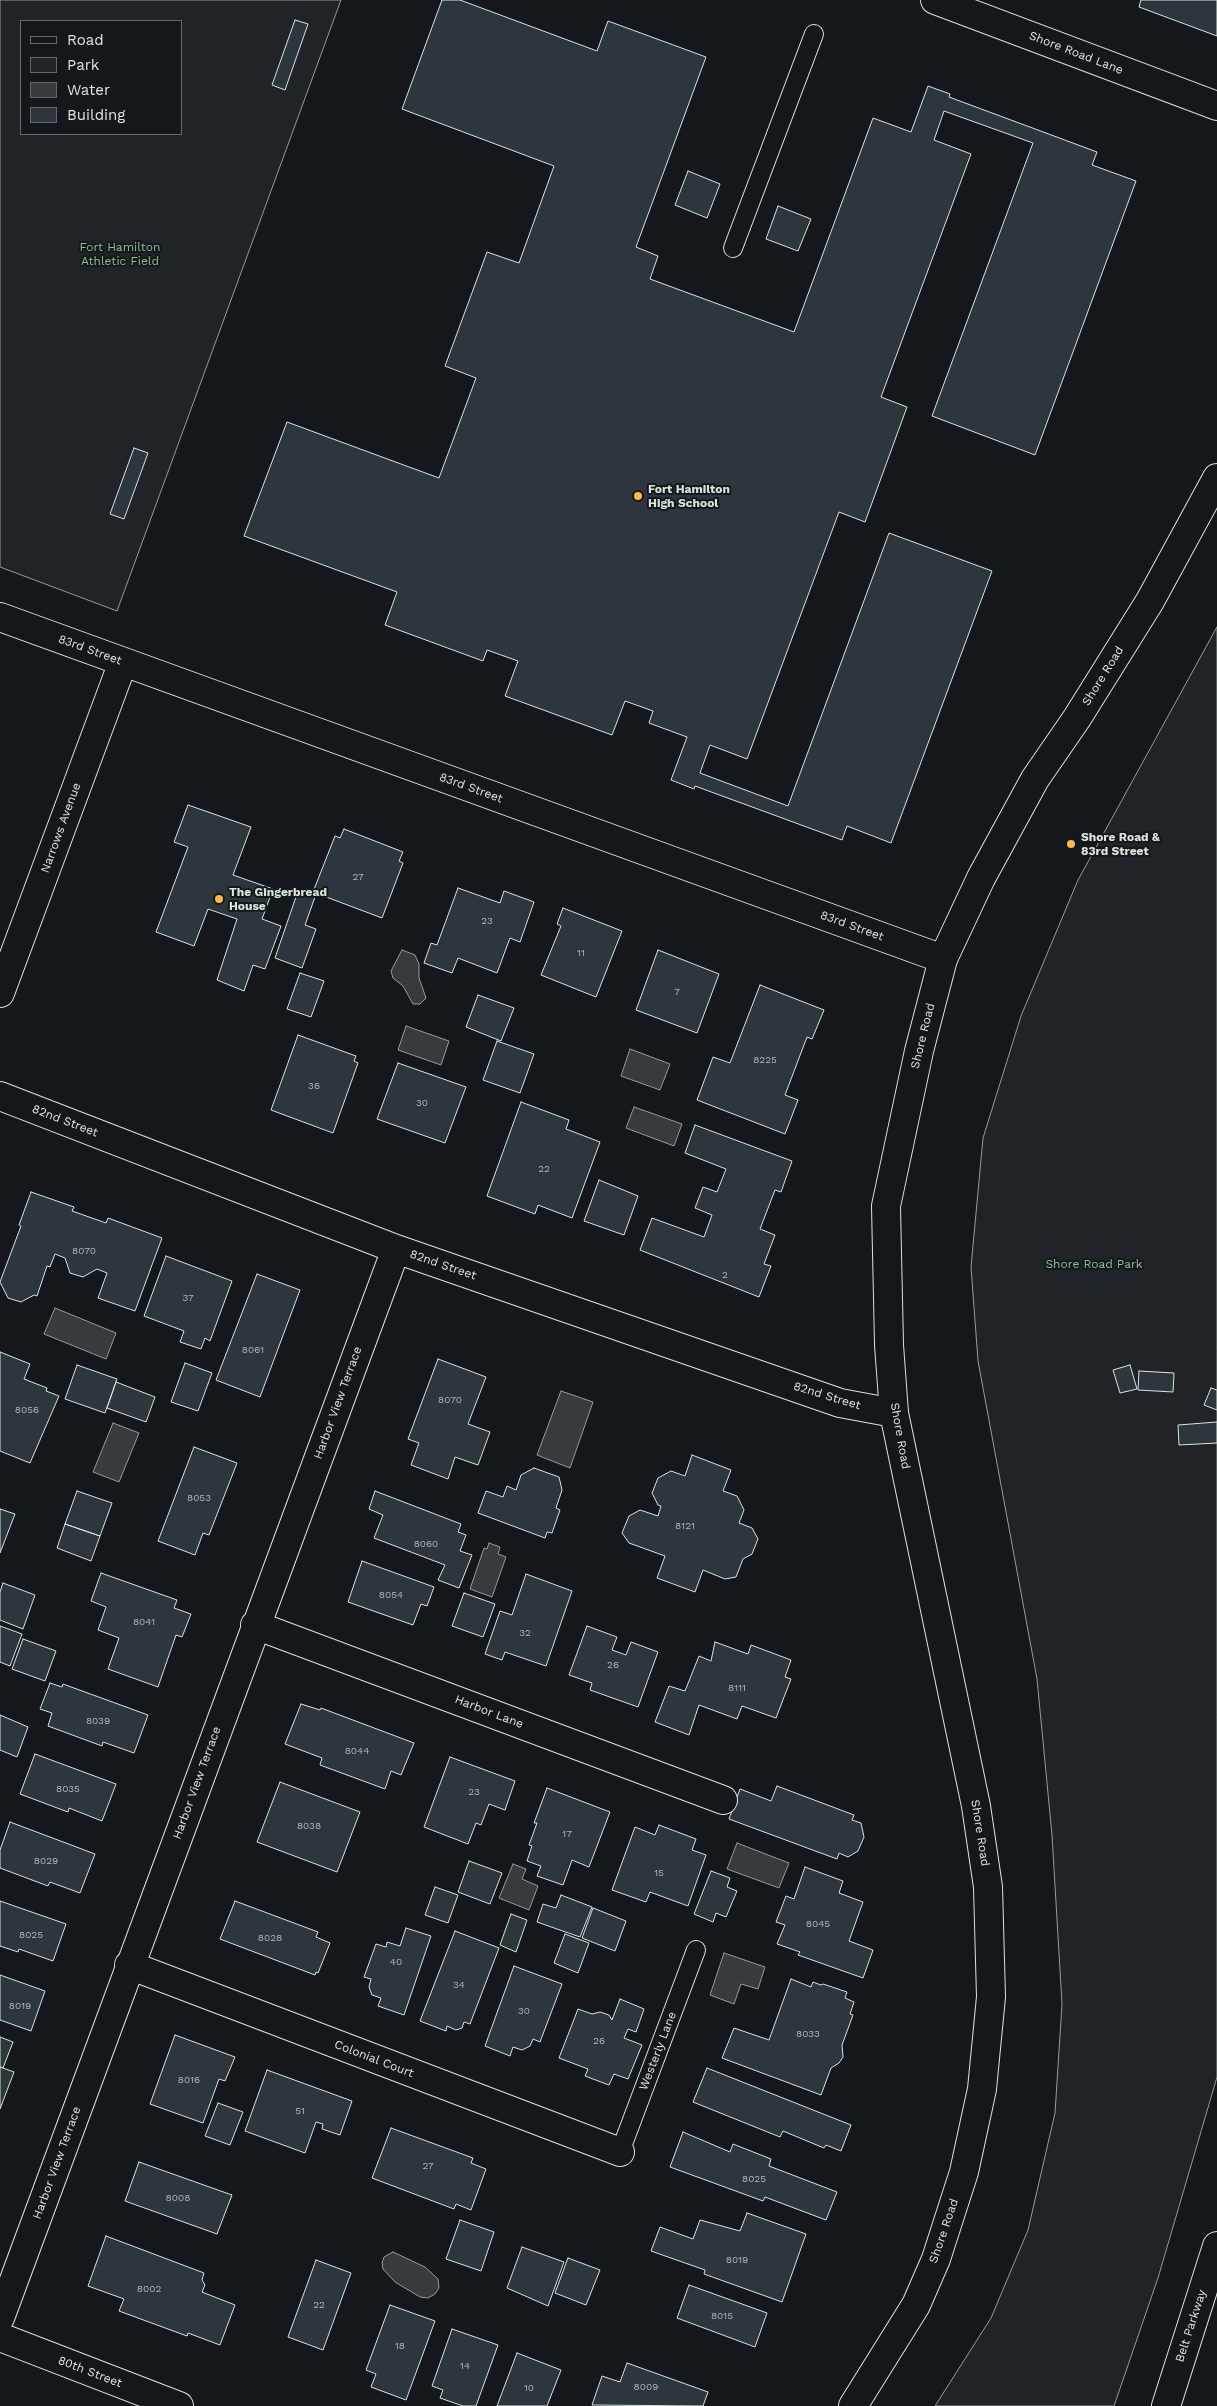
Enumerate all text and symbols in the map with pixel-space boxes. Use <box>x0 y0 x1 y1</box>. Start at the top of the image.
legend <box>20 20 182 135</box>
street label: Shore Road Lane <box>1027 28 1125 78</box>
text: Road <box>67 31 104 49</box>
text: Park <box>67 56 99 74</box>
text: Water <box>67 81 110 99</box>
text: Building <box>67 106 125 124</box>
park label: Fort Hamilton Athletic Field <box>80 240 160 268</box>
place label: Fort Hamilton High School <box>648 482 730 510</box>
marker: Fort Hamilton High School <box>632 490 644 502</box>
street label: 83rd Street <box>56 632 124 668</box>
street label: Shore Road <box>1079 644 1127 708</box>
street label: 83rd Street <box>437 770 505 806</box>
street label: Narrows Avenue <box>38 781 84 875</box>
place label: Shore Road & 83rd Street <box>1081 830 1160 858</box>
marker: Shore Road & 83rd Street <box>1065 838 1077 850</box>
house number: 27 <box>352 871 364 883</box>
place label: The Gingerbread House <box>229 885 327 913</box>
marker: The Gingerbread House <box>213 893 225 905</box>
street label: 83rd Street <box>818 908 886 944</box>
house number: 23 <box>481 915 493 927</box>
house number: 11 <box>577 947 585 959</box>
house number: 7 <box>674 986 680 998</box>
street label: Shore Road <box>908 1002 938 1070</box>
house number: 8225 <box>753 1054 777 1066</box>
house number: 36 <box>308 1080 320 1092</box>
house number: 30 <box>416 1097 428 1109</box>
street label: 82nd Street <box>30 1102 100 1140</box>
house number: 22 <box>538 1163 550 1175</box>
house number: 8070 <box>72 1245 96 1257</box>
street label: 82nd Street <box>408 1247 478 1283</box>
park label: Shore Road Park <box>1045 1257 1143 1271</box>
house number: 2 <box>722 1269 728 1281</box>
house number: 37 <box>182 1292 194 1304</box>
house number: 8061 <box>242 1344 264 1356</box>
street label: Harbor View Terrace <box>311 1345 365 1461</box>
street label: 82nd Street <box>792 1379 862 1413</box>
house number: 8070 <box>438 1394 462 1406</box>
street label: Shore Road <box>887 1402 913 1470</box>
house number: 8056 <box>15 1404 39 1416</box>
house number: 8053 <box>187 1492 211 1504</box>
house number: 8121 <box>675 1520 695 1532</box>
house number: 8060 <box>414 1538 438 1550</box>
house number: 8054 <box>379 1589 403 1601</box>
house number: 8041 <box>133 1616 155 1628</box>
house number: 32 <box>519 1627 531 1639</box>
house number: 26 <box>607 1659 619 1671</box>
house number: 8111 <box>728 1682 746 1694</box>
street label: Harbor Lane <box>453 1692 525 1732</box>
house number: 8039 <box>86 1715 110 1727</box>
street label: Harbor View Terrace <box>170 1725 224 1841</box>
house number: 8044 <box>345 1745 369 1757</box>
house number: 8035 <box>56 1783 80 1795</box>
house number: 23 <box>468 1786 480 1798</box>
street label: Shore Road <box>968 1799 992 1867</box>
house number: 8038 <box>297 1820 321 1832</box>
house number: 17 <box>562 1828 572 1840</box>
house number: 8029 <box>34 1855 58 1867</box>
house number: 15 <box>654 1867 664 1879</box>
house number: 8045 <box>806 1918 830 1930</box>
house number: 8025 <box>19 1929 43 1941</box>
house number: 8028 <box>258 1932 282 1944</box>
house number: 40 <box>390 1956 402 1968</box>
house number: 34 <box>453 1979 465 1991</box>
house number: 8019 <box>9 2000 31 2012</box>
house number: 30 <box>518 2005 530 2017</box>
street label: Westerly Lane <box>636 2010 680 2092</box>
house number: 8033 <box>796 2028 820 2040</box>
house number: 26 <box>593 2035 605 2047</box>
street label: Colonial Court <box>332 2037 416 2081</box>
house number: 8016 <box>178 2074 200 2086</box>
street label: Harbor View Terrace <box>30 2105 84 2221</box>
house number: 51 <box>295 2105 305 2117</box>
house number: 27 <box>422 2160 434 2172</box>
house number: 8025 <box>742 2173 766 2185</box>
house number: 8008 <box>166 2192 190 2204</box>
street label: Shore Road <box>926 2197 962 2265</box>
house number: 8019 <box>726 2254 748 2266</box>
house number: 8002 <box>137 2283 161 2295</box>
street label: Belt Parkway <box>1172 2288 1210 2364</box>
house number: 22 <box>313 2299 325 2311</box>
house number: 8015 <box>711 2310 733 2322</box>
house number: 18 <box>395 2340 405 2352</box>
street label: 80th Street <box>56 2353 124 2391</box>
house number: 14 <box>460 2360 470 2372</box>
house number: 8009 <box>634 2381 658 2393</box>
house number: 10 <box>524 2382 534 2394</box>

